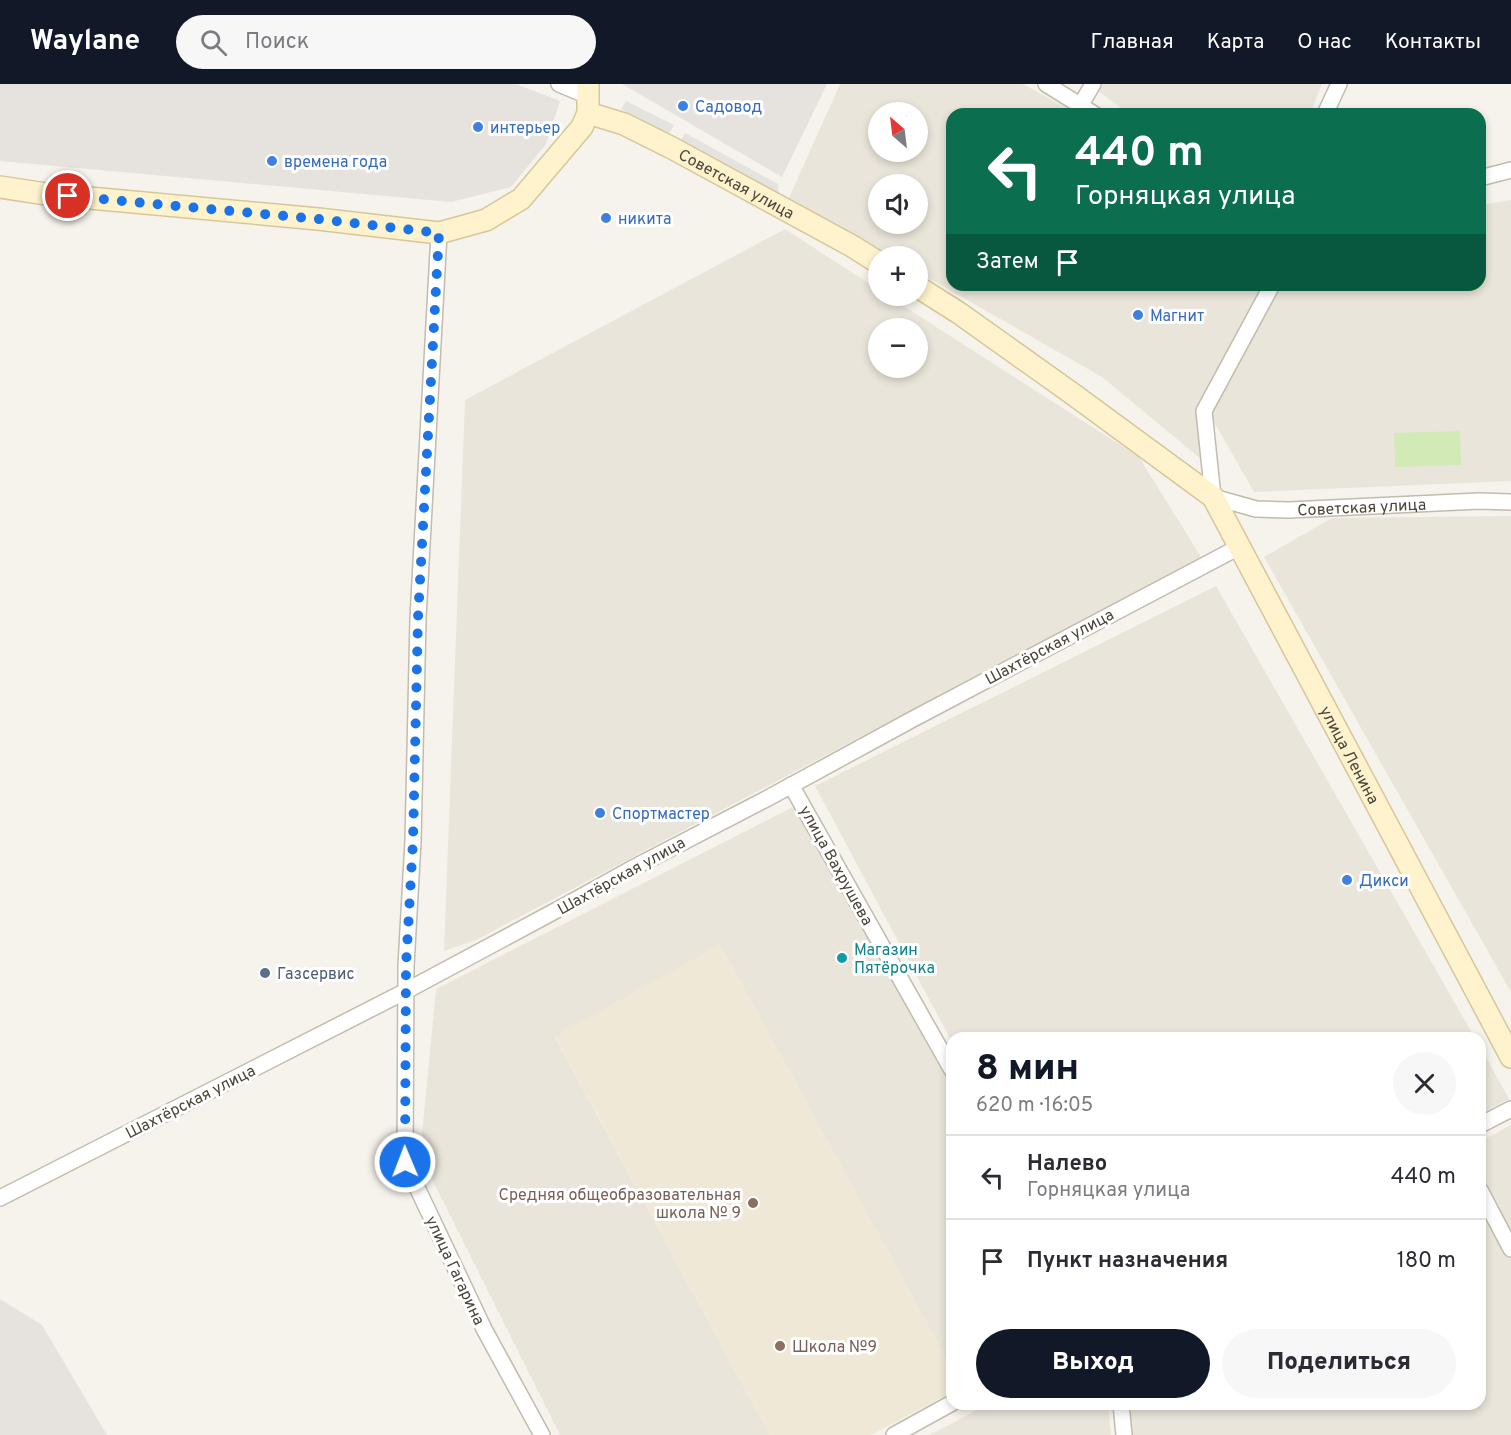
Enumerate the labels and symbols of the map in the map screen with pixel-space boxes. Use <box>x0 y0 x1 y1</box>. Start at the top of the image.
place label: Садовод <box>695 98 762 118</box>
marker: Садовод <box>676 99 690 113</box>
north arrow <box>868 102 928 162</box>
place label: интерьер <box>490 119 560 139</box>
marker: интерьер <box>471 120 485 134</box>
street label: Советская улица <box>674 145 797 225</box>
place label: времена года <box>284 153 387 173</box>
marker: времена года <box>265 154 279 168</box>
pin <box>42 170 93 221</box>
place label: никита <box>618 210 671 230</box>
marker: никита <box>599 211 613 225</box>
place label: Магнит <box>1150 307 1204 327</box>
marker: Магнит <box>1131 308 1145 322</box>
street label: Советская улица <box>1297 496 1427 522</box>
street label: Шахтёрская улица <box>982 605 1118 690</box>
street label: улица Ленина <box>1314 703 1383 808</box>
street label: улица Вахрушева <box>794 802 877 929</box>
place label: Спортмастер <box>612 805 710 825</box>
marker: Спортмастер <box>593 806 607 820</box>
street label: Шахтёрская улица <box>555 833 689 920</box>
place label: Дикси <box>1359 872 1409 892</box>
marker: Дикси <box>1340 873 1354 887</box>
place label: Магазин Пятёрочка <box>854 941 935 979</box>
marker: Магазин Пятёрочка <box>835 951 849 965</box>
place label: Газсервис <box>277 965 354 985</box>
marker: Газсервис <box>258 966 272 980</box>
street label: Шахтёрская улица <box>123 1061 259 1144</box>
position arrow <box>373 1130 437 1194</box>
place label: Средняя общеобразовательная школа № 9 <box>499 1186 741 1224</box>
marker: Средняя общеобразовательная школа № 9 <box>746 1196 760 1210</box>
street label: улица Гагарина <box>420 1213 488 1329</box>
place label: Школа №9 <box>792 1338 877 1358</box>
marker: Школа №9 <box>773 1339 787 1353</box>

